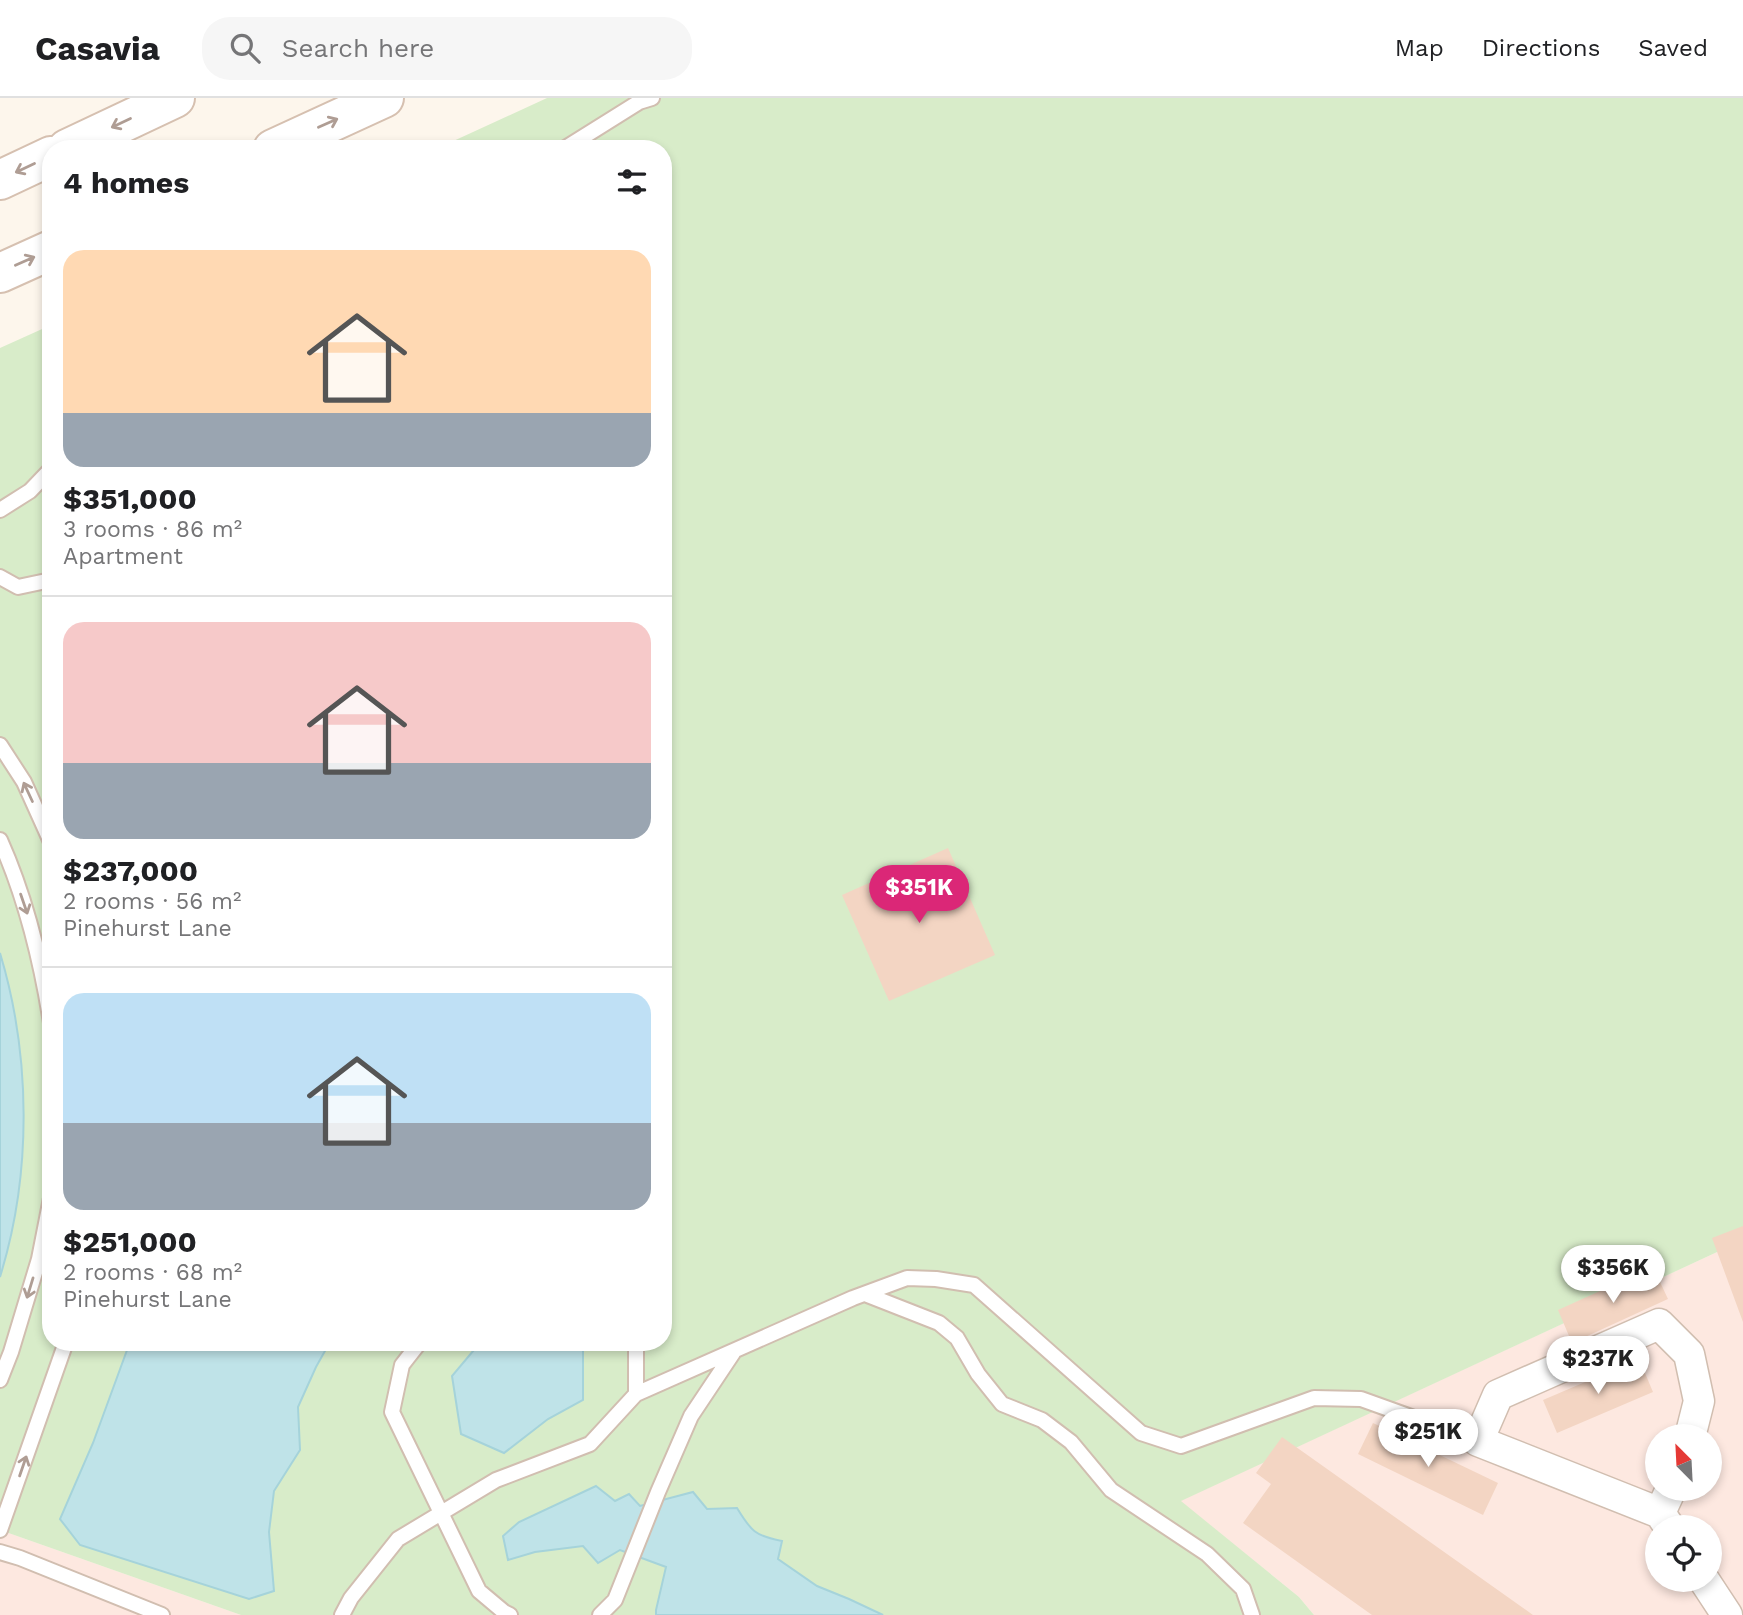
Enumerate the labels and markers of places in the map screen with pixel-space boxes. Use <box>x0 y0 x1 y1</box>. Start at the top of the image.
pin: $351K <box>870 866 968 925</box>
pin: $356K <box>1564 1246 1662 1305</box>
pin: $237K <box>1549 1336 1647 1396</box>
pin: $251K <box>1379 1410 1477 1469</box>

